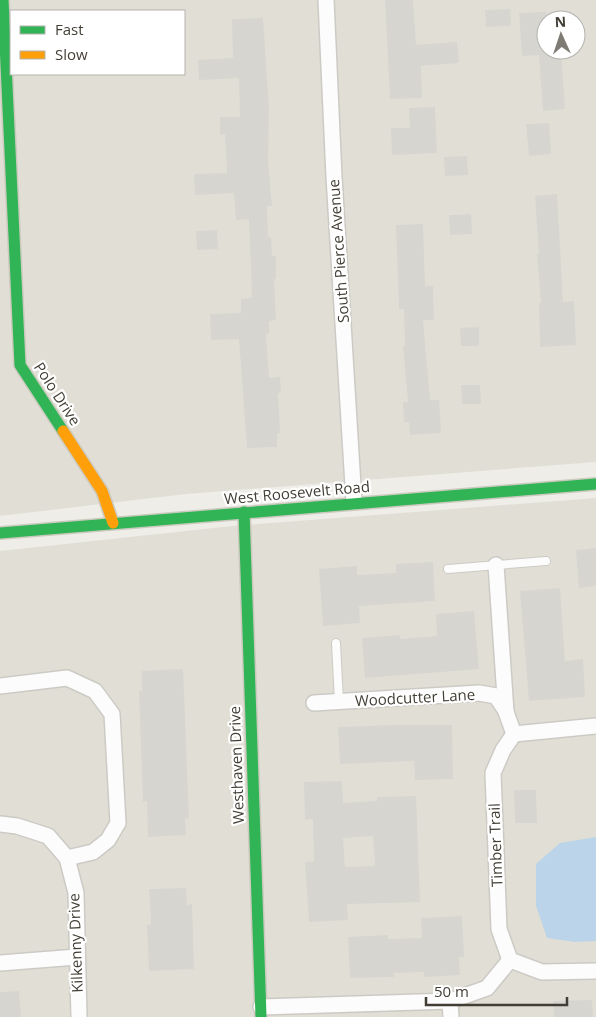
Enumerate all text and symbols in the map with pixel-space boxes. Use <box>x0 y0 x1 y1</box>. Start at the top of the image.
legend <box>10 10 185 75</box>
north arrow <box>536 10 586 60</box>
text: N <box>554 12 566 31</box>
text: Fast <box>55 19 84 39</box>
text: Slow <box>55 44 88 64</box>
street label: South Pierce Avenue <box>323 179 353 324</box>
street label: Polo Drive <box>30 358 86 429</box>
street label: West Roosevelt Road <box>223 476 371 508</box>
street label: Woodcutter Lane <box>354 684 476 710</box>
street label: Westhaven Drive <box>224 706 248 824</box>
street label: Timber Trail <box>484 803 506 887</box>
street label: Kilkenny Drive <box>63 893 87 993</box>
scale bar <box>426 974 567 1006</box>
text: 50 m <box>434 981 469 1001</box>

